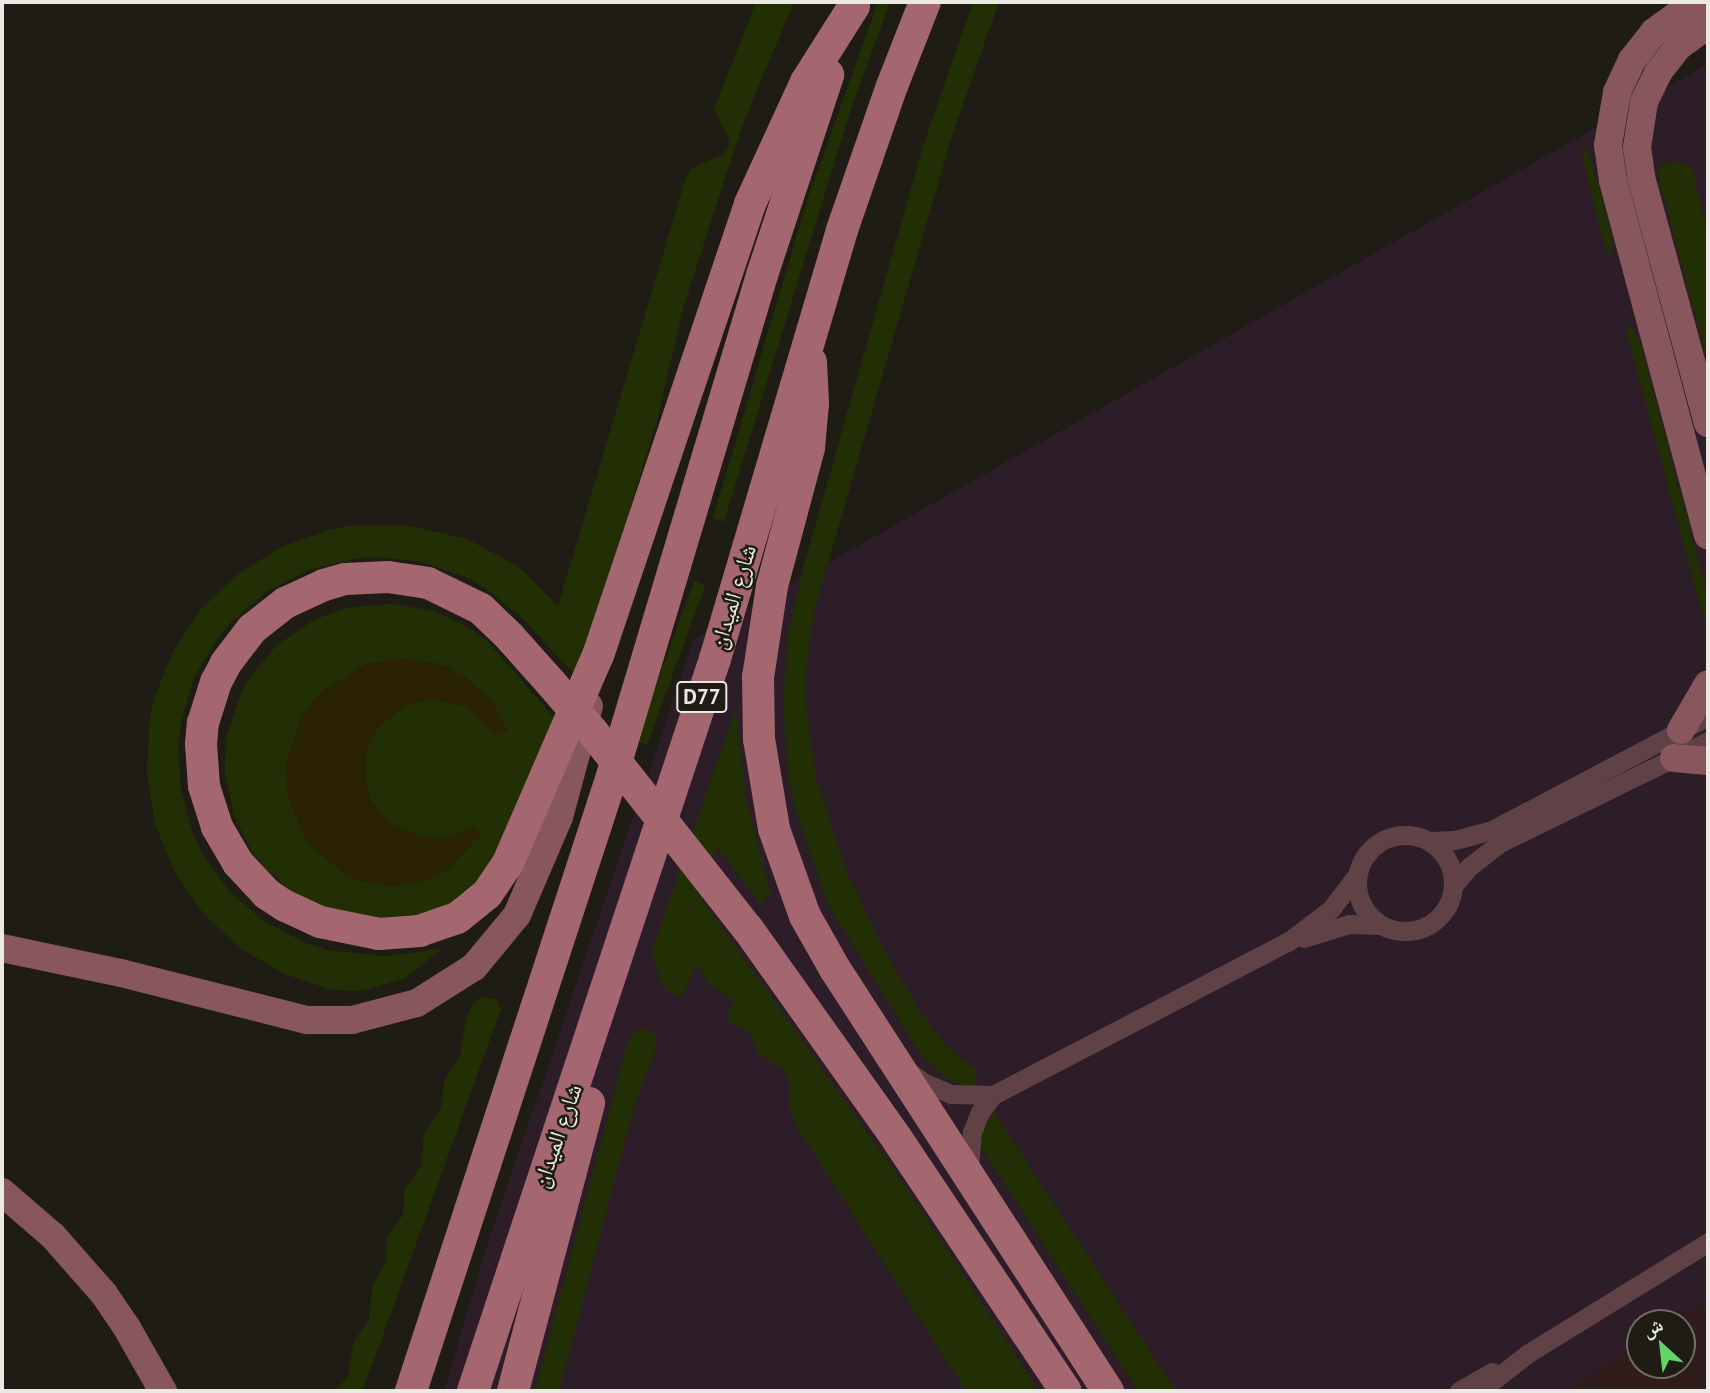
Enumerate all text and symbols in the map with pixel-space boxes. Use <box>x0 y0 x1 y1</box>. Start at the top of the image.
street label: شارع الميدان <box>704 541 762 653</box>
road number: D77 <box>676 680 728 714</box>
street label: شارع الميدان <box>526 1081 588 1191</box>
north arrow <box>1626 1309 1696 1379</box>
text: ش <box>1638 1312 1667 1342</box>

